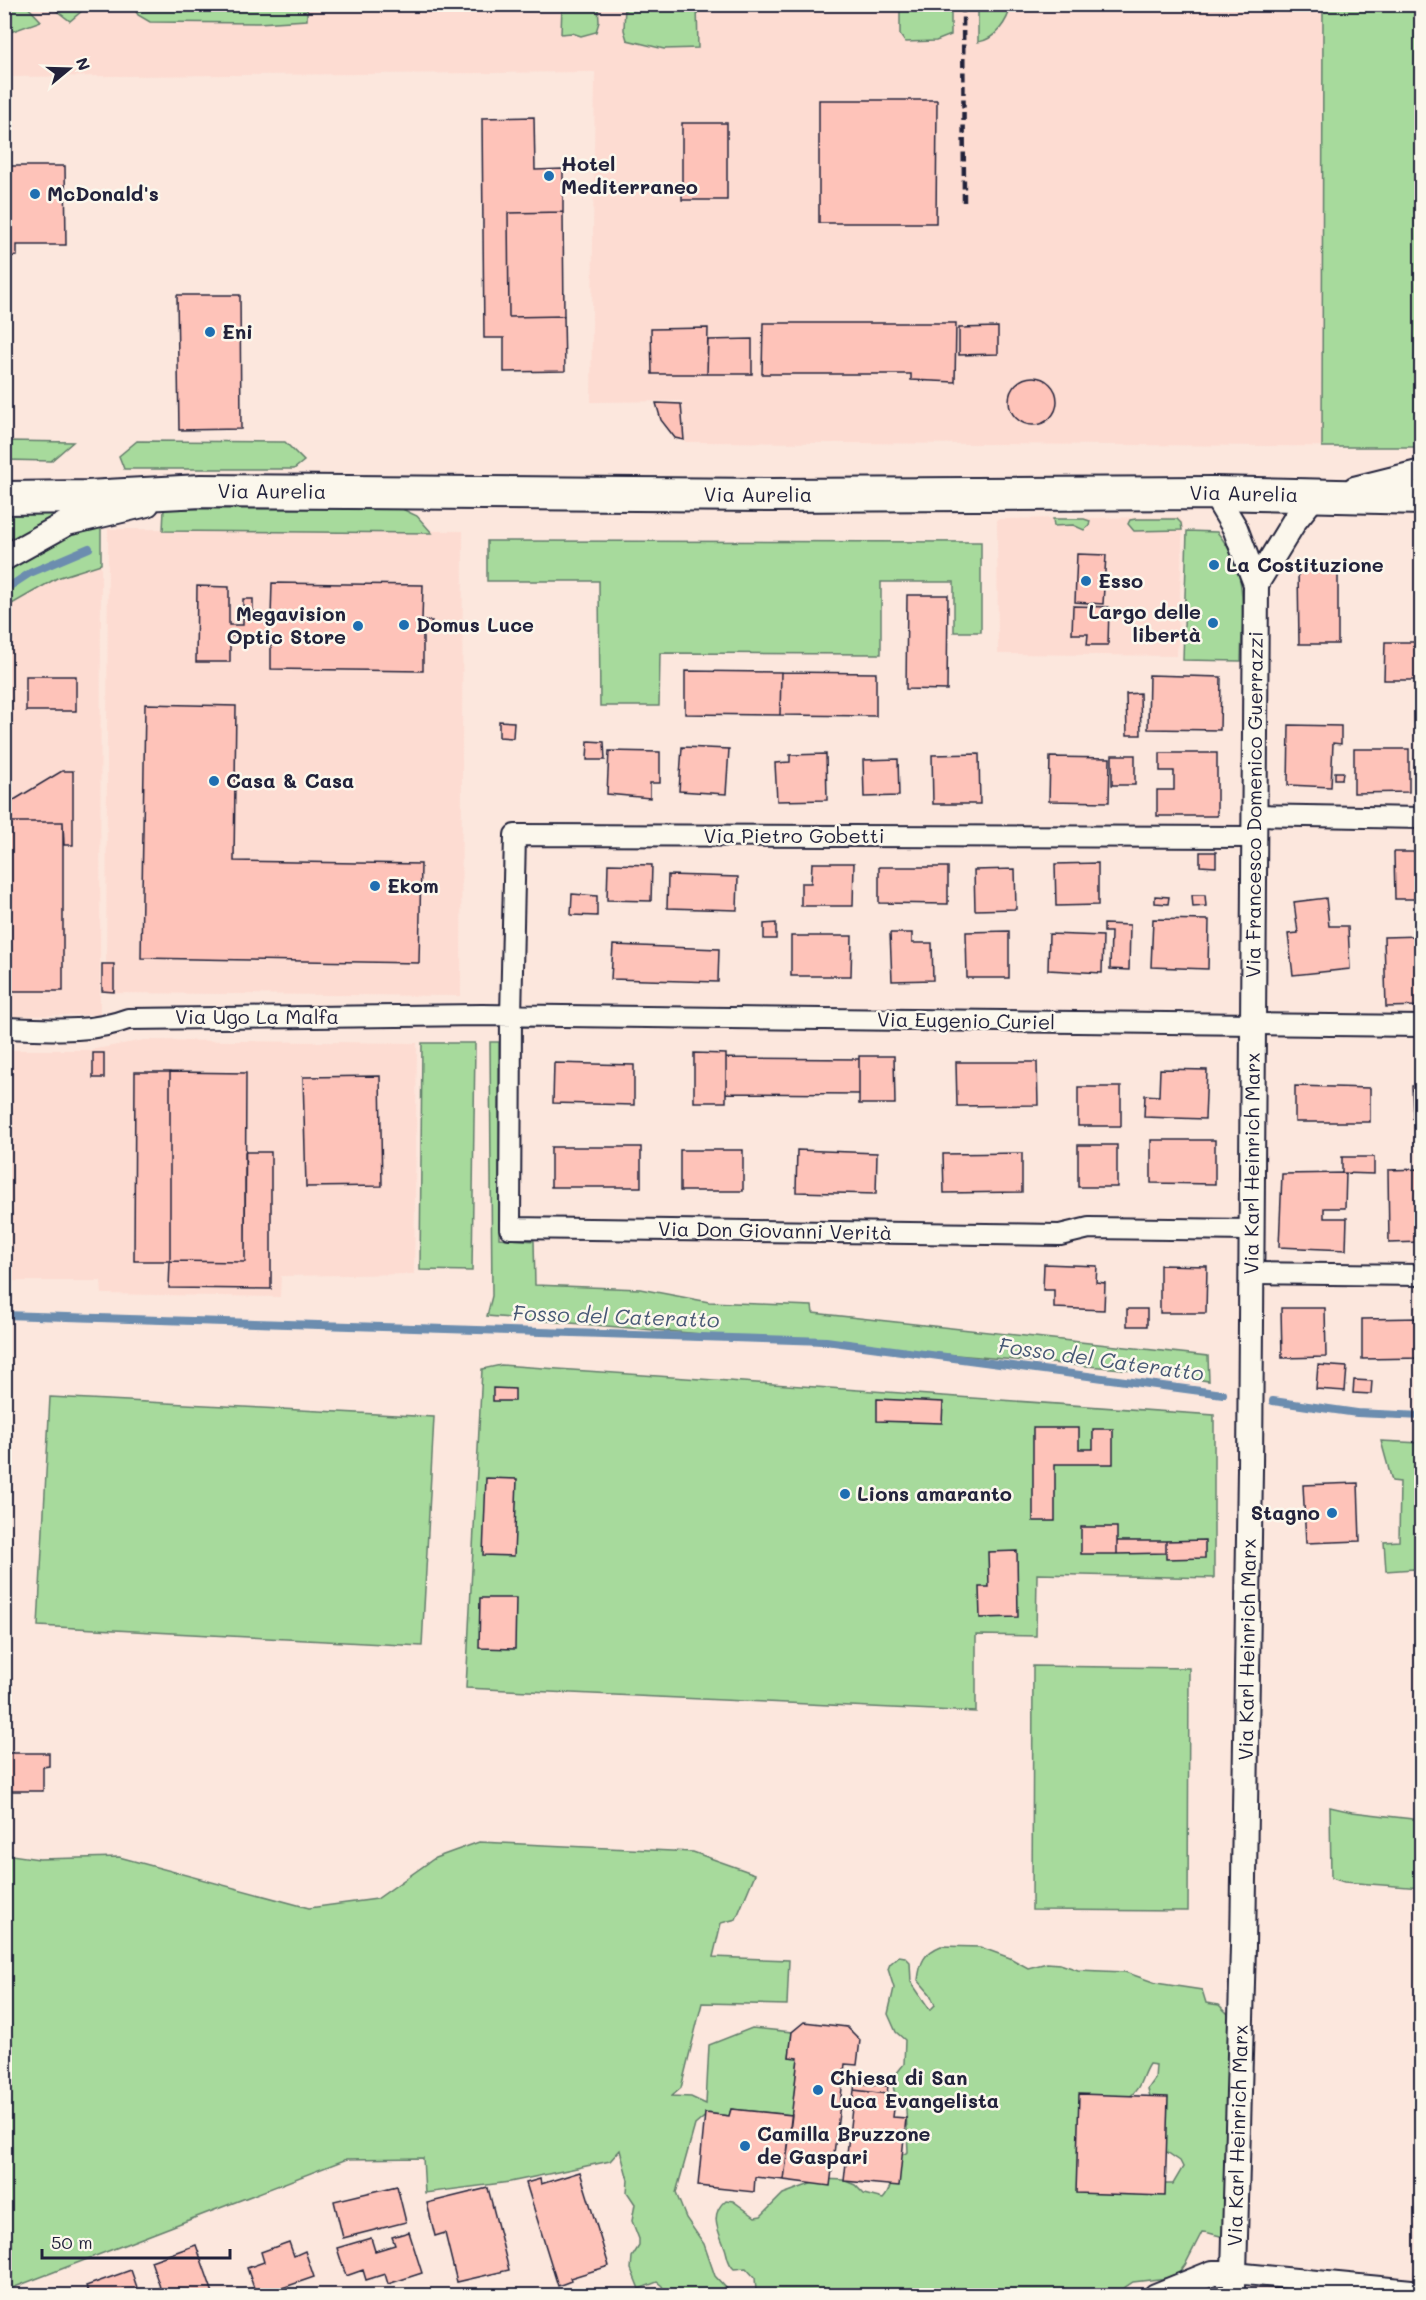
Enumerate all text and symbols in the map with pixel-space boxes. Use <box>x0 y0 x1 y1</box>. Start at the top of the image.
north arrow <box>39 39 99 99</box>
text: N <box>72 55 96 73</box>
place label: Hotel Mediterraneo <box>561 150 698 199</box>
marker: Hotel Mediterraneo <box>542 169 556 183</box>
place label: McDonald's <box>47 180 159 206</box>
marker: McDonald's <box>28 187 42 201</box>
place label: Eni <box>222 318 253 344</box>
marker: Eni <box>203 325 217 339</box>
street label: Via Aurelia <box>217 477 326 504</box>
street label: Via Aurelia <box>1189 479 1298 507</box>
street label: Via Aurelia <box>703 481 812 507</box>
place label: La Costituzione <box>1226 551 1384 577</box>
marker: La Costituzione <box>1207 558 1221 572</box>
place label: Esso <box>1098 567 1143 593</box>
marker: Esso <box>1079 574 1093 588</box>
place label: Largo delle libertà <box>1088 598 1201 647</box>
place label: Megavision Optic Store <box>226 600 346 649</box>
place label: Domus Luce <box>416 611 534 637</box>
marker: Largo delle libertà <box>1206 616 1220 630</box>
marker: Domus Luce <box>397 618 411 632</box>
marker: Megavision Optic Store <box>351 619 365 633</box>
street label: Via Francesco Domenico Guerrazzi <box>1239 631 1268 978</box>
place label: Casa & Casa <box>226 767 354 793</box>
marker: Casa & Casa <box>207 774 221 788</box>
street label: Via Pietro Gobetti <box>703 822 885 848</box>
place label: Ekom <box>387 872 439 898</box>
marker: Ekom <box>368 879 382 893</box>
street label: Via Ugo La Malfa <box>175 1003 339 1029</box>
street label: Via Eugenio Curiel <box>877 1005 1055 1035</box>
street label: Via Karl Heinrich Marx <box>1237 1052 1265 1275</box>
street label: Via Don Giovanni Verità <box>658 1215 892 1245</box>
water label: Fosso del Cateratto <box>512 1298 720 1333</box>
water label: Fosso del Cateratto <box>997 1331 1206 1386</box>
place label: Lions amaranto <box>857 1480 1012 1506</box>
marker: Lions amaranto <box>838 1487 852 1501</box>
place label: Stagno <box>1251 1499 1320 1525</box>
marker: Stagno <box>1325 1506 1339 1520</box>
street label: Via Karl Heinrich Marx <box>1232 1538 1261 1761</box>
street label: Via Karl Heinrich Marx <box>1221 2024 1253 2247</box>
place label: Chiesa di San Luca Evangelista <box>830 2064 999 2113</box>
marker: Chiesa di San Luca Evangelista <box>811 2083 825 2097</box>
place label: Camilla Bruzzone de Gaspari <box>757 2120 931 2169</box>
marker: Camilla Bruzzone de Gaspari <box>738 2139 752 2153</box>
scale bar <box>42 2222 230 2260</box>
text: 50 m <box>51 2230 93 2254</box>

